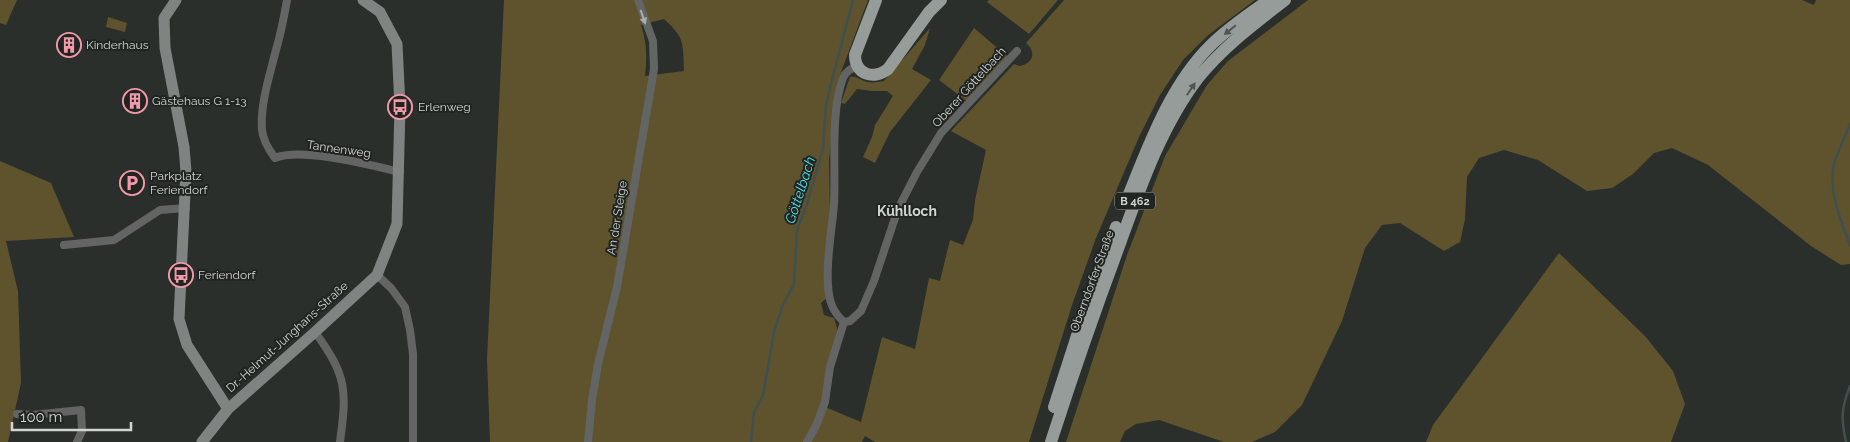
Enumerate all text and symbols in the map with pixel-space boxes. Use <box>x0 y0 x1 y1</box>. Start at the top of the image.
one-way arrow <box>640 9 647 24</box>
one-way arrow <box>1224 24 1237 35</box>
building icon: Kinderhaus <box>56 32 82 58</box>
place label: Kinderhaus <box>86 38 149 52</box>
street label: Oberer Göttelbach <box>929 44 1009 130</box>
one-way arrow <box>1186 82 1196 95</box>
building icon: Gästehaus G 1-13 <box>122 88 148 114</box>
place label: Gästehaus G 1-13 <box>152 94 247 108</box>
bus stop icon: Erlenweg <box>387 94 413 120</box>
place label: Erlenweg <box>418 100 471 114</box>
street label: Tannenweg <box>306 138 372 160</box>
water label: Göttelbach <box>782 154 818 225</box>
place label: Parkplatz Feriendorf <box>150 169 208 197</box>
parking icon: Parkplatz Feriendorf <box>119 170 145 196</box>
street label: An der Steige <box>604 180 630 256</box>
road number: B 462 <box>1115 192 1155 210</box>
district label: Kühlloch <box>877 203 937 219</box>
street label: Oberndorfer Straße <box>1067 228 1117 334</box>
bus stop icon: Feriendorf <box>168 262 194 288</box>
place label: Feriendorf <box>198 268 256 282</box>
street label: Dr.-Helmut-Junghans-Straße <box>223 279 351 395</box>
scale bar <box>12 400 131 432</box>
text: 100 m <box>20 408 62 426</box>

